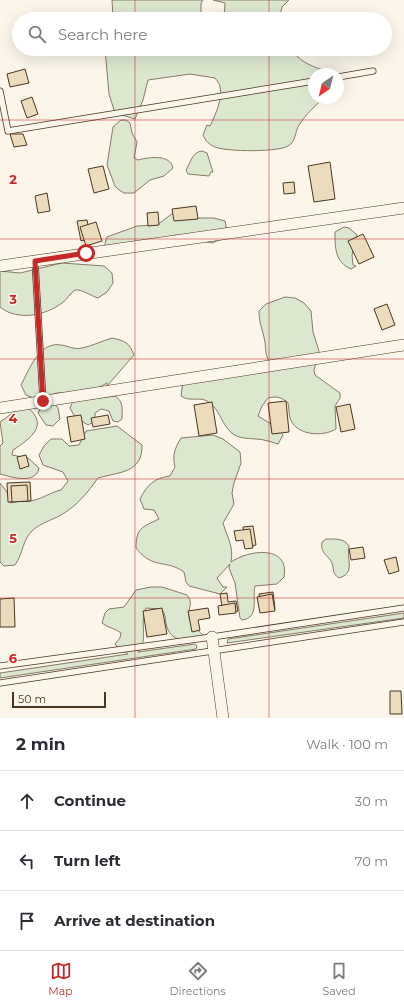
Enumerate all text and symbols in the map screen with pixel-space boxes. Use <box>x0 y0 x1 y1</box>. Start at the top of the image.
search box <box>12 12 392 56</box>
icon: search <box>26 23 48 45</box>
text: Search here <box>58 25 147 44</box>
north arrow <box>308 68 344 104</box>
text: 2 <box>9 171 17 187</box>
route start <box>77 244 95 262</box>
text: 3 <box>8 291 17 307</box>
route end <box>34 392 52 410</box>
text: 4 <box>9 410 18 426</box>
text: 5 <box>9 530 17 546</box>
text: 6 <box>9 650 18 666</box>
scale bar <box>12 690 106 709</box>
text: 50 m <box>18 692 46 706</box>
text: 2 min <box>16 734 66 754</box>
text: Walk · 100 m <box>306 736 388 752</box>
icon: ahead <box>16 790 38 812</box>
text: Continue <box>54 791 126 810</box>
text: 30 m <box>355 793 388 809</box>
icon: left <box>16 850 38 872</box>
text: Turn left <box>54 851 121 870</box>
text: 70 m <box>355 853 388 869</box>
icon: arrive <box>16 910 38 932</box>
text: Arrive at destination <box>54 911 215 930</box>
tab: Map <box>48 960 73 998</box>
tab: Directions <box>170 960 226 998</box>
tab: Saved <box>323 960 356 998</box>

